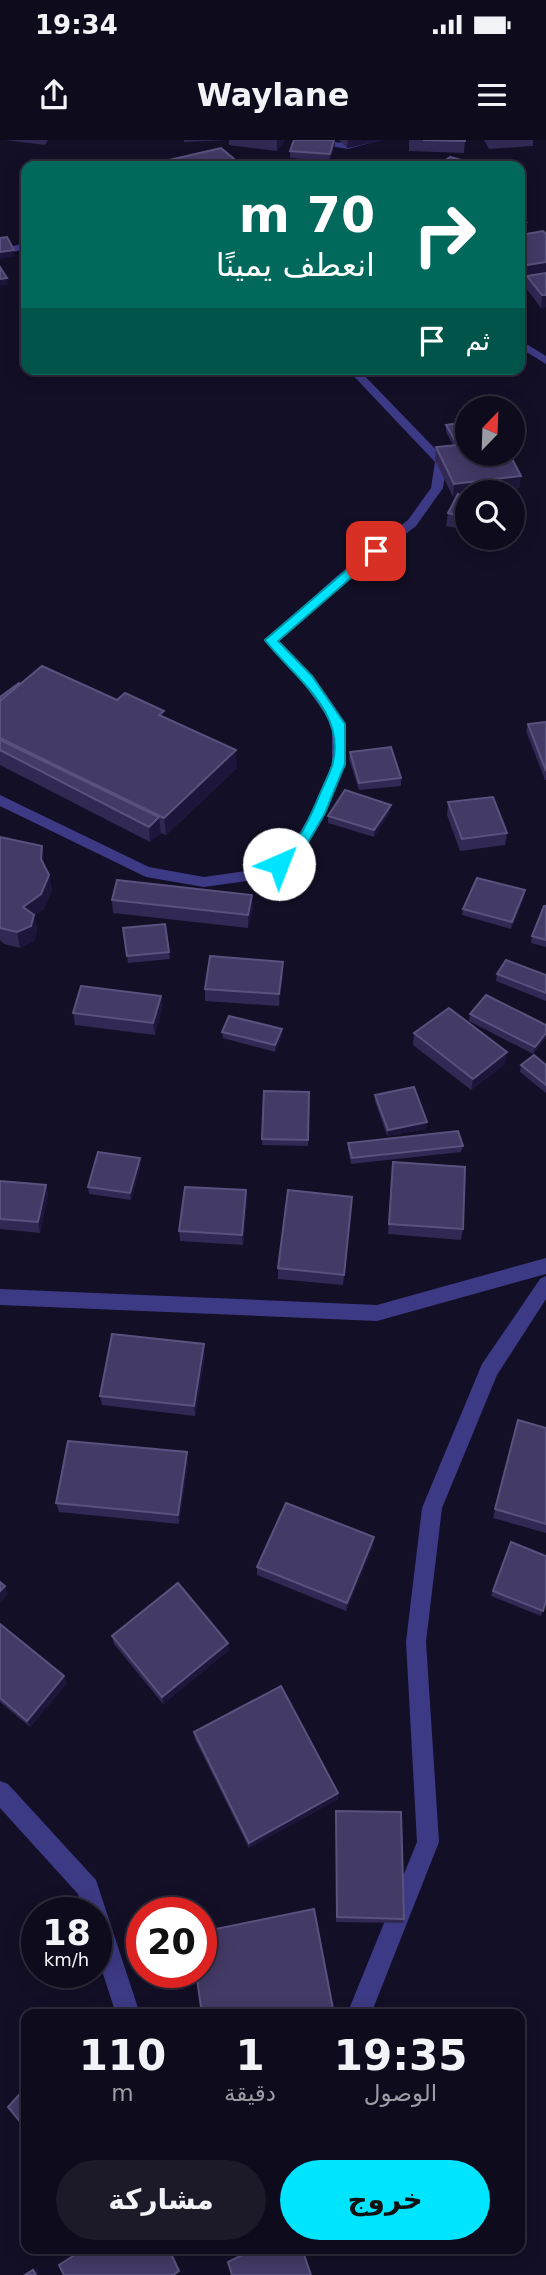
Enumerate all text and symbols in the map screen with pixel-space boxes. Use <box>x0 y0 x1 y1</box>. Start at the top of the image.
text: 19:34 <box>35 10 118 40</box>
icon: share <box>35 76 73 114</box>
text: Waylane <box>197 76 349 114</box>
icon: menu <box>473 76 511 114</box>
text: 70 m <box>239 187 375 244</box>
icon: right <box>399 189 490 280</box>
text: انعطف يمينًا <box>216 246 375 284</box>
icon: arrive <box>413 322 451 360</box>
text: ثم <box>465 326 490 356</box>
north arrow <box>455 396 525 466</box>
map controls <box>455 396 525 550</box>
button: search <box>455 480 525 550</box>
pin <box>346 521 406 581</box>
icon: arrive <box>357 532 395 570</box>
position arrow <box>242 827 316 901</box>
speed limit sign: 20 <box>126 1897 217 1988</box>
text: 18 <box>42 1913 91 1953</box>
text: km/h <box>44 1949 89 1970</box>
text: 110 <box>79 2031 166 2080</box>
text: 1 <box>235 2031 265 2080</box>
text: 19:35 <box>334 2031 467 2080</box>
text: m <box>111 2080 134 2106</box>
text: دقيقة <box>224 2080 276 2106</box>
text: الوصول <box>364 2080 437 2106</box>
button: مشاركة <box>56 2160 266 2240</box>
button: خروج <box>280 2160 490 2240</box>

